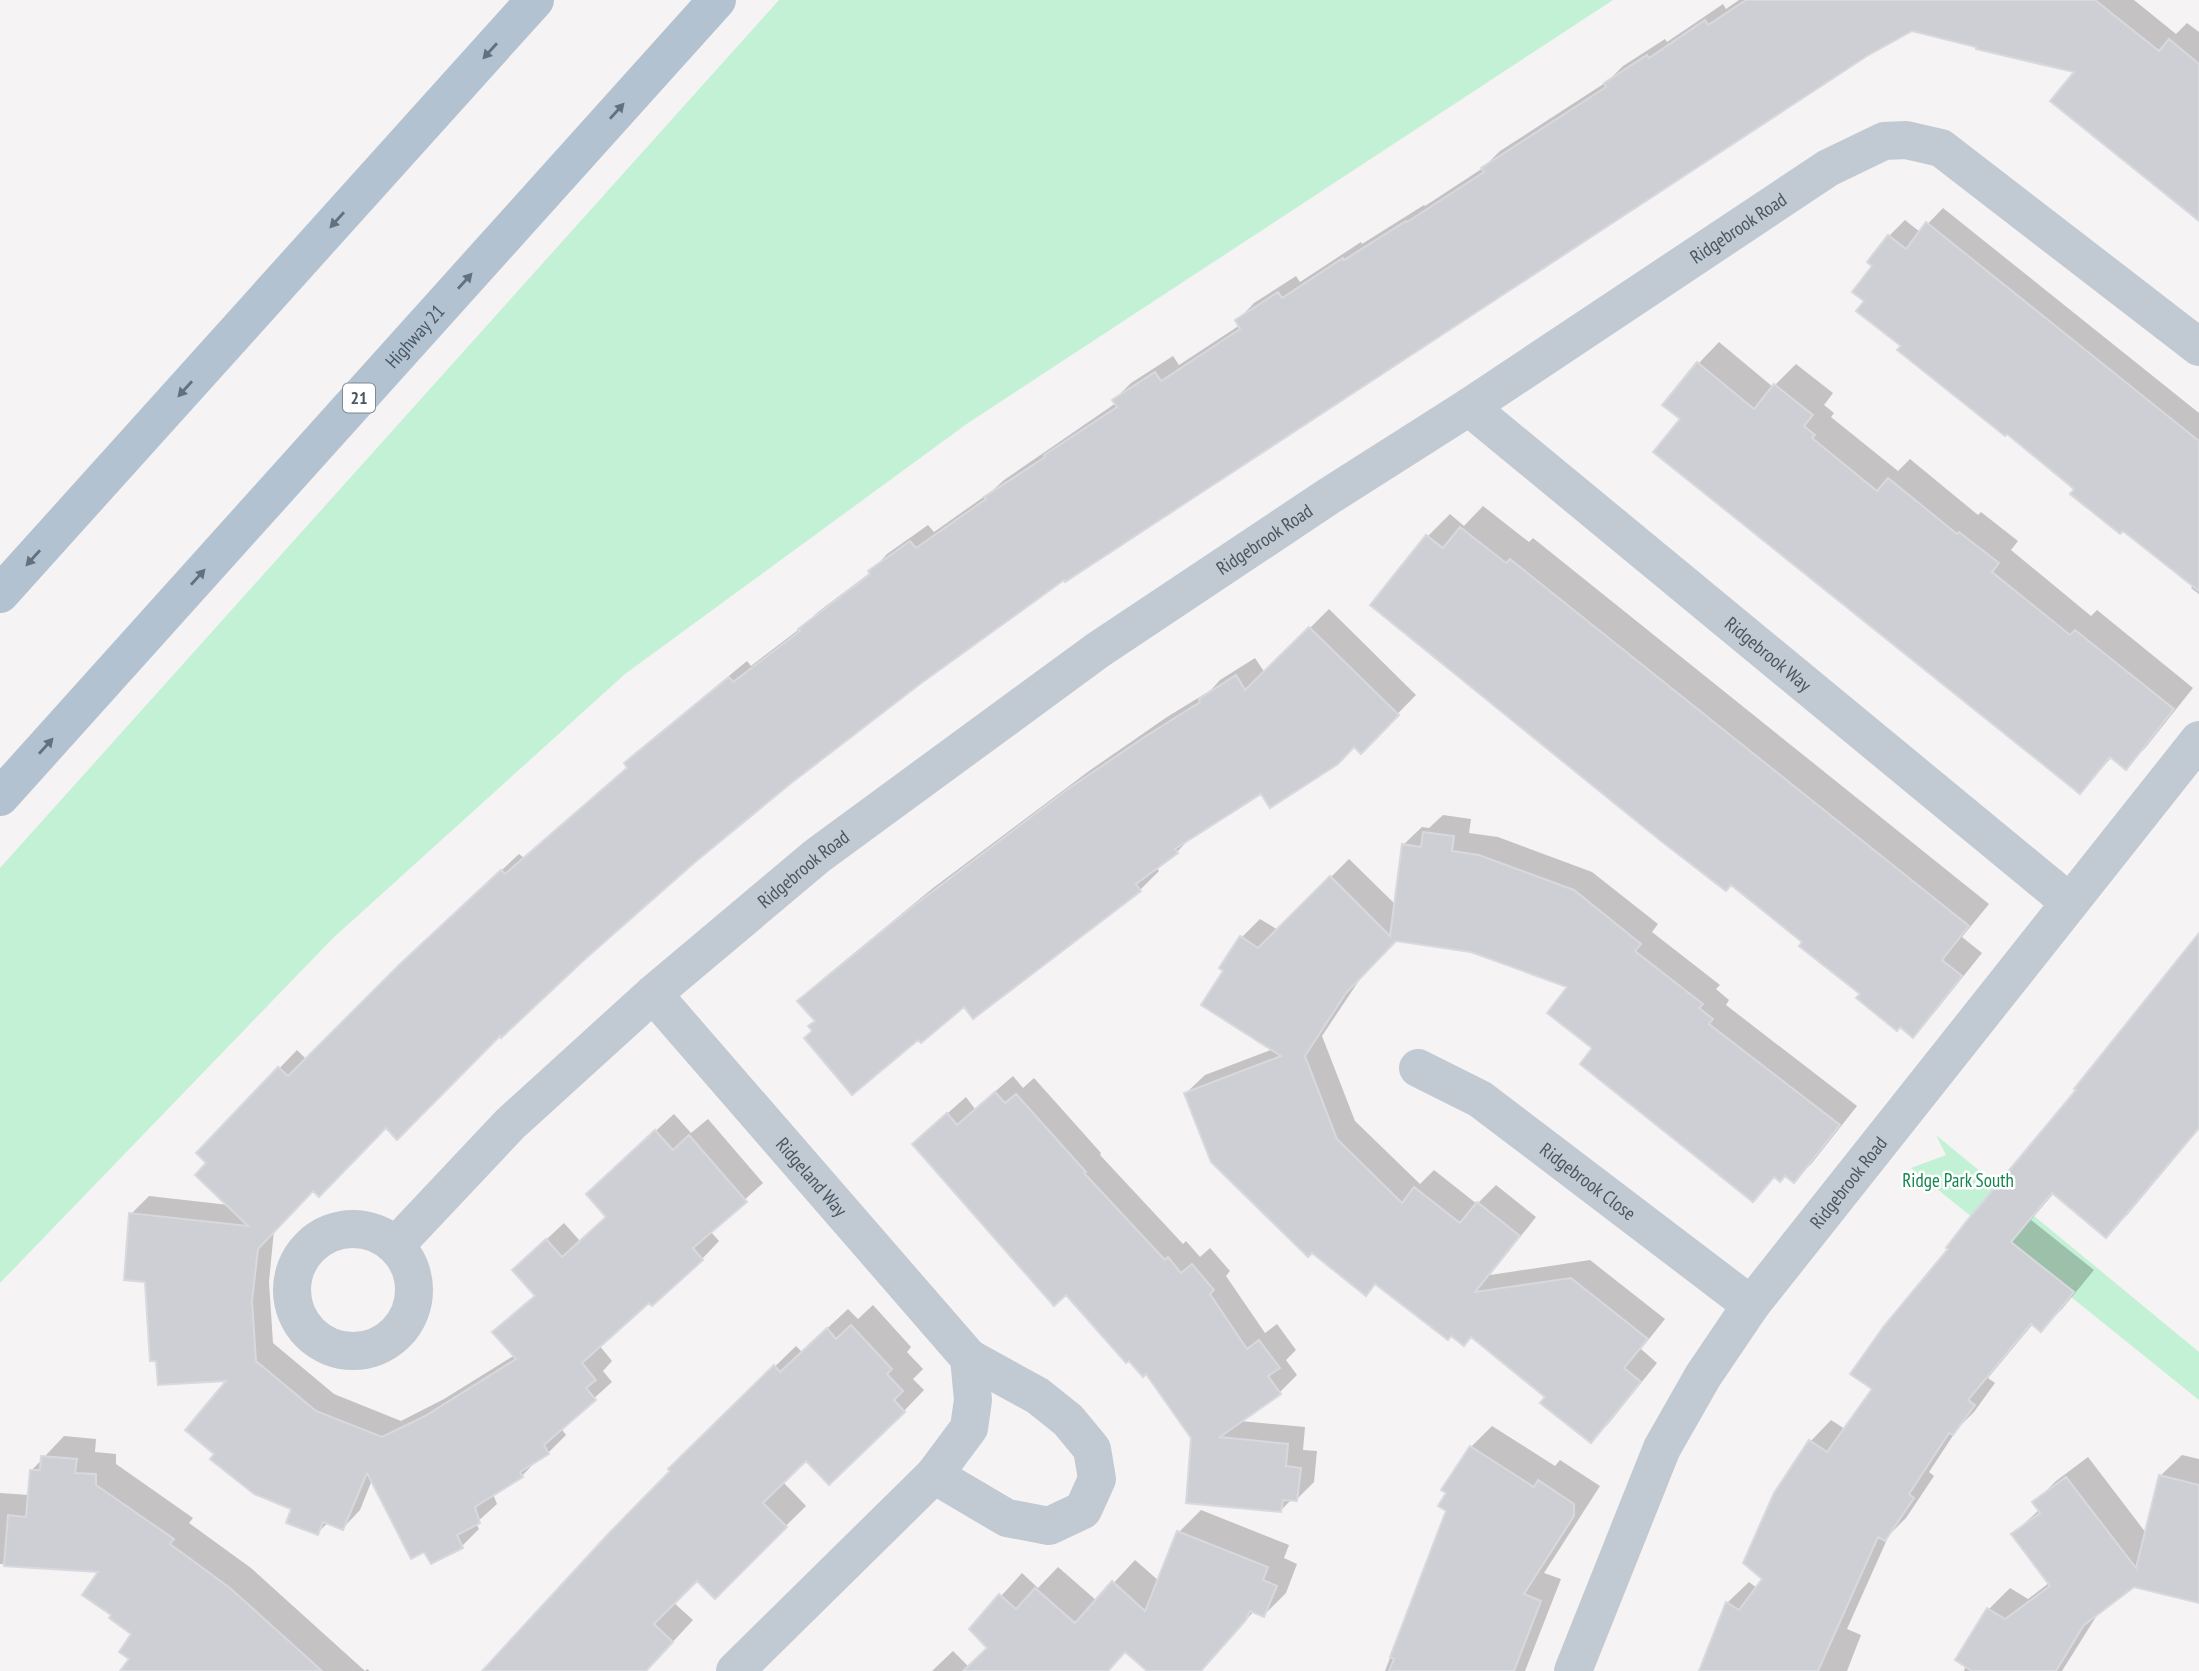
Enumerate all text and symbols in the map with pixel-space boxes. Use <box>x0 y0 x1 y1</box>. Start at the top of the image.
one-way arrow <box>482 42 498 59</box>
one-way arrow <box>609 103 624 120</box>
street label: Ridgebrook Road <box>1685 187 1791 269</box>
one-way arrow <box>330 211 346 228</box>
one-way arrow <box>457 272 472 289</box>
street label: Highway 21 <box>380 299 449 373</box>
one-way arrow <box>177 380 193 398</box>
road number: 21 <box>343 384 375 412</box>
street label: Ridgebrook Road <box>1211 498 1317 580</box>
one-way arrow <box>25 549 41 567</box>
one-way arrow <box>190 568 206 586</box>
street label: Ridgebrook Way <box>1720 611 1817 697</box>
one-way arrow <box>37 738 53 755</box>
street label: Ridgebrook Road <box>752 825 854 913</box>
street label: Ridgeland Way <box>771 1132 853 1222</box>
street label: Ridgebrook Road <box>1804 1132 1892 1233</box>
street label: Ridgebrook Close <box>1535 1137 1641 1225</box>
park label: Ridge Park South <box>1902 1168 2014 1192</box>

